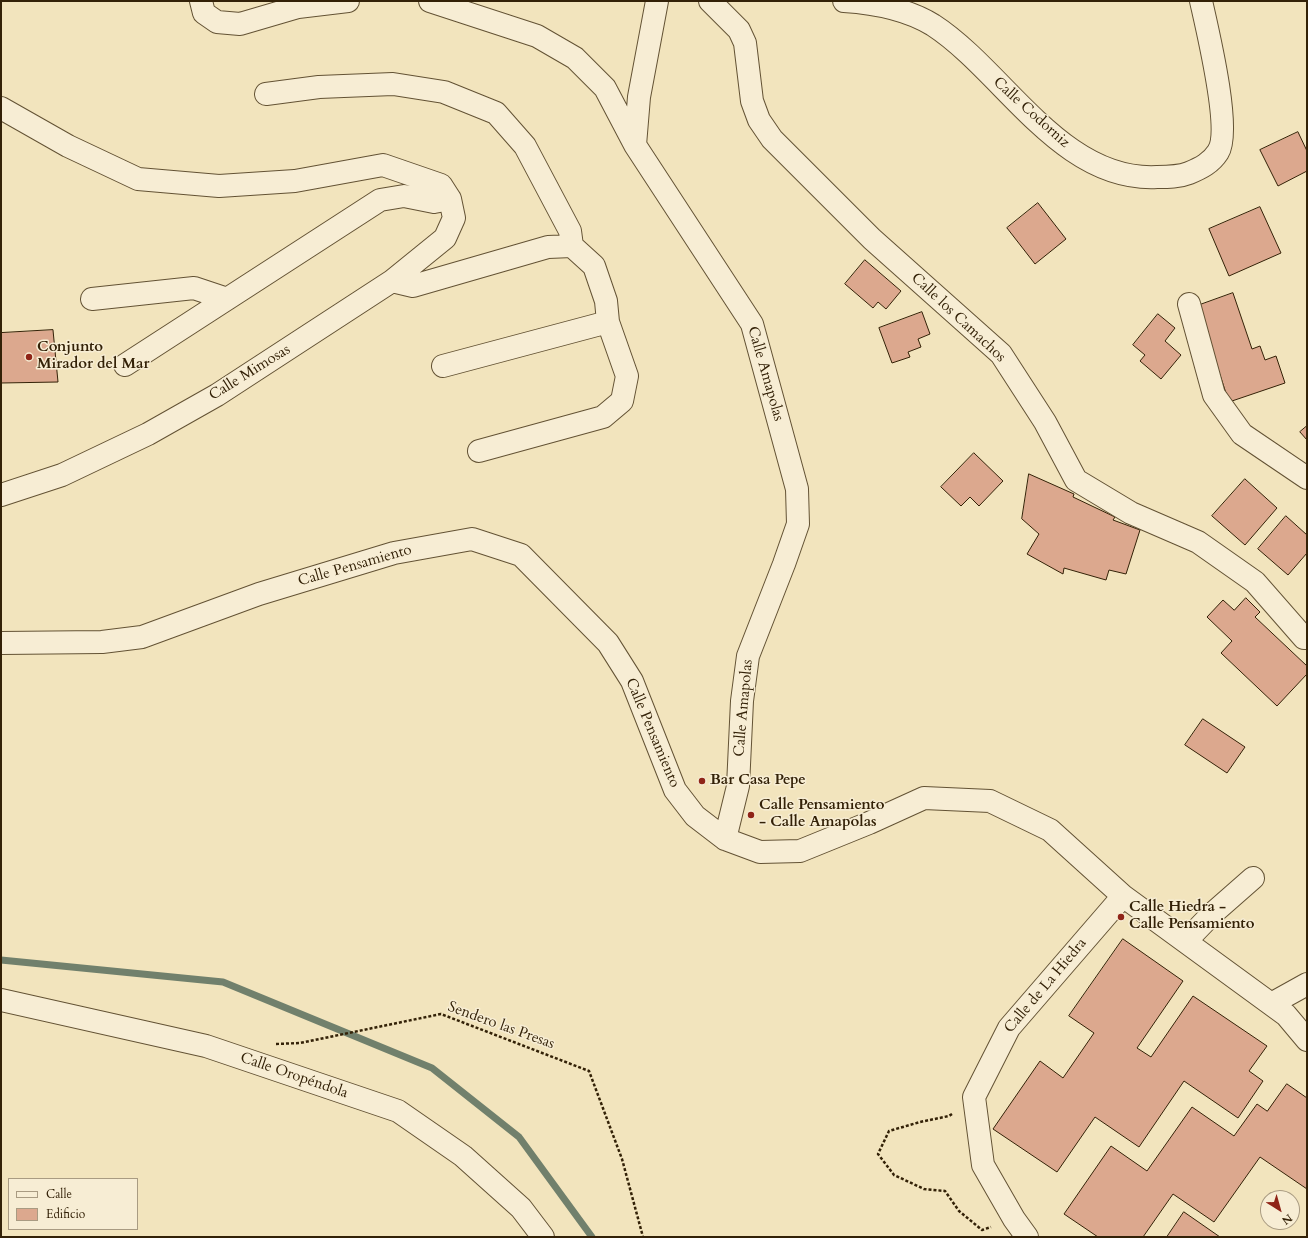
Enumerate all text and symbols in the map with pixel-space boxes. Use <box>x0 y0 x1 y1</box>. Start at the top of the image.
street label: Calle Codorniz <box>989 74 1073 152</box>
street label: Calle los Camachos <box>907 270 1009 366</box>
street label: Calle Amapolas <box>743 325 787 423</box>
place label: Conjunto Mirador del Mar <box>37 339 149 374</box>
street label: Calle Mimosas <box>206 341 294 405</box>
marker: Conjunto Mirador del Mar <box>24 352 34 362</box>
street label: Calle Pensamiento <box>296 541 414 591</box>
street label: Calle Amapolas <box>731 659 757 757</box>
street label: Calle Pensamiento <box>621 676 683 790</box>
place label: Bar Casa Pepe <box>710 772 806 790</box>
marker: Bar Casa Pepe <box>697 776 707 786</box>
place label: Calle Pensamiento - Calle Amapolas <box>759 797 884 832</box>
marker: Calle Pensamiento - Calle Amapolas <box>746 810 756 820</box>
place label: Calle Hiedra - Calle Pensamiento <box>1129 899 1254 934</box>
marker: Calle Hiedra - Calle Pensamiento <box>1116 912 1126 922</box>
street label: Calle de La Hiedra <box>1001 935 1091 1037</box>
street label: Sendero las Presas <box>445 998 557 1054</box>
street label: Calle Oropéndola <box>238 1049 350 1103</box>
legend <box>8 1178 138 1230</box>
text: Calle <box>46 1186 72 1202</box>
north arrow <box>1260 1190 1300 1230</box>
text: Edificio <box>46 1206 85 1222</box>
text: N <box>1279 1210 1295 1228</box>

